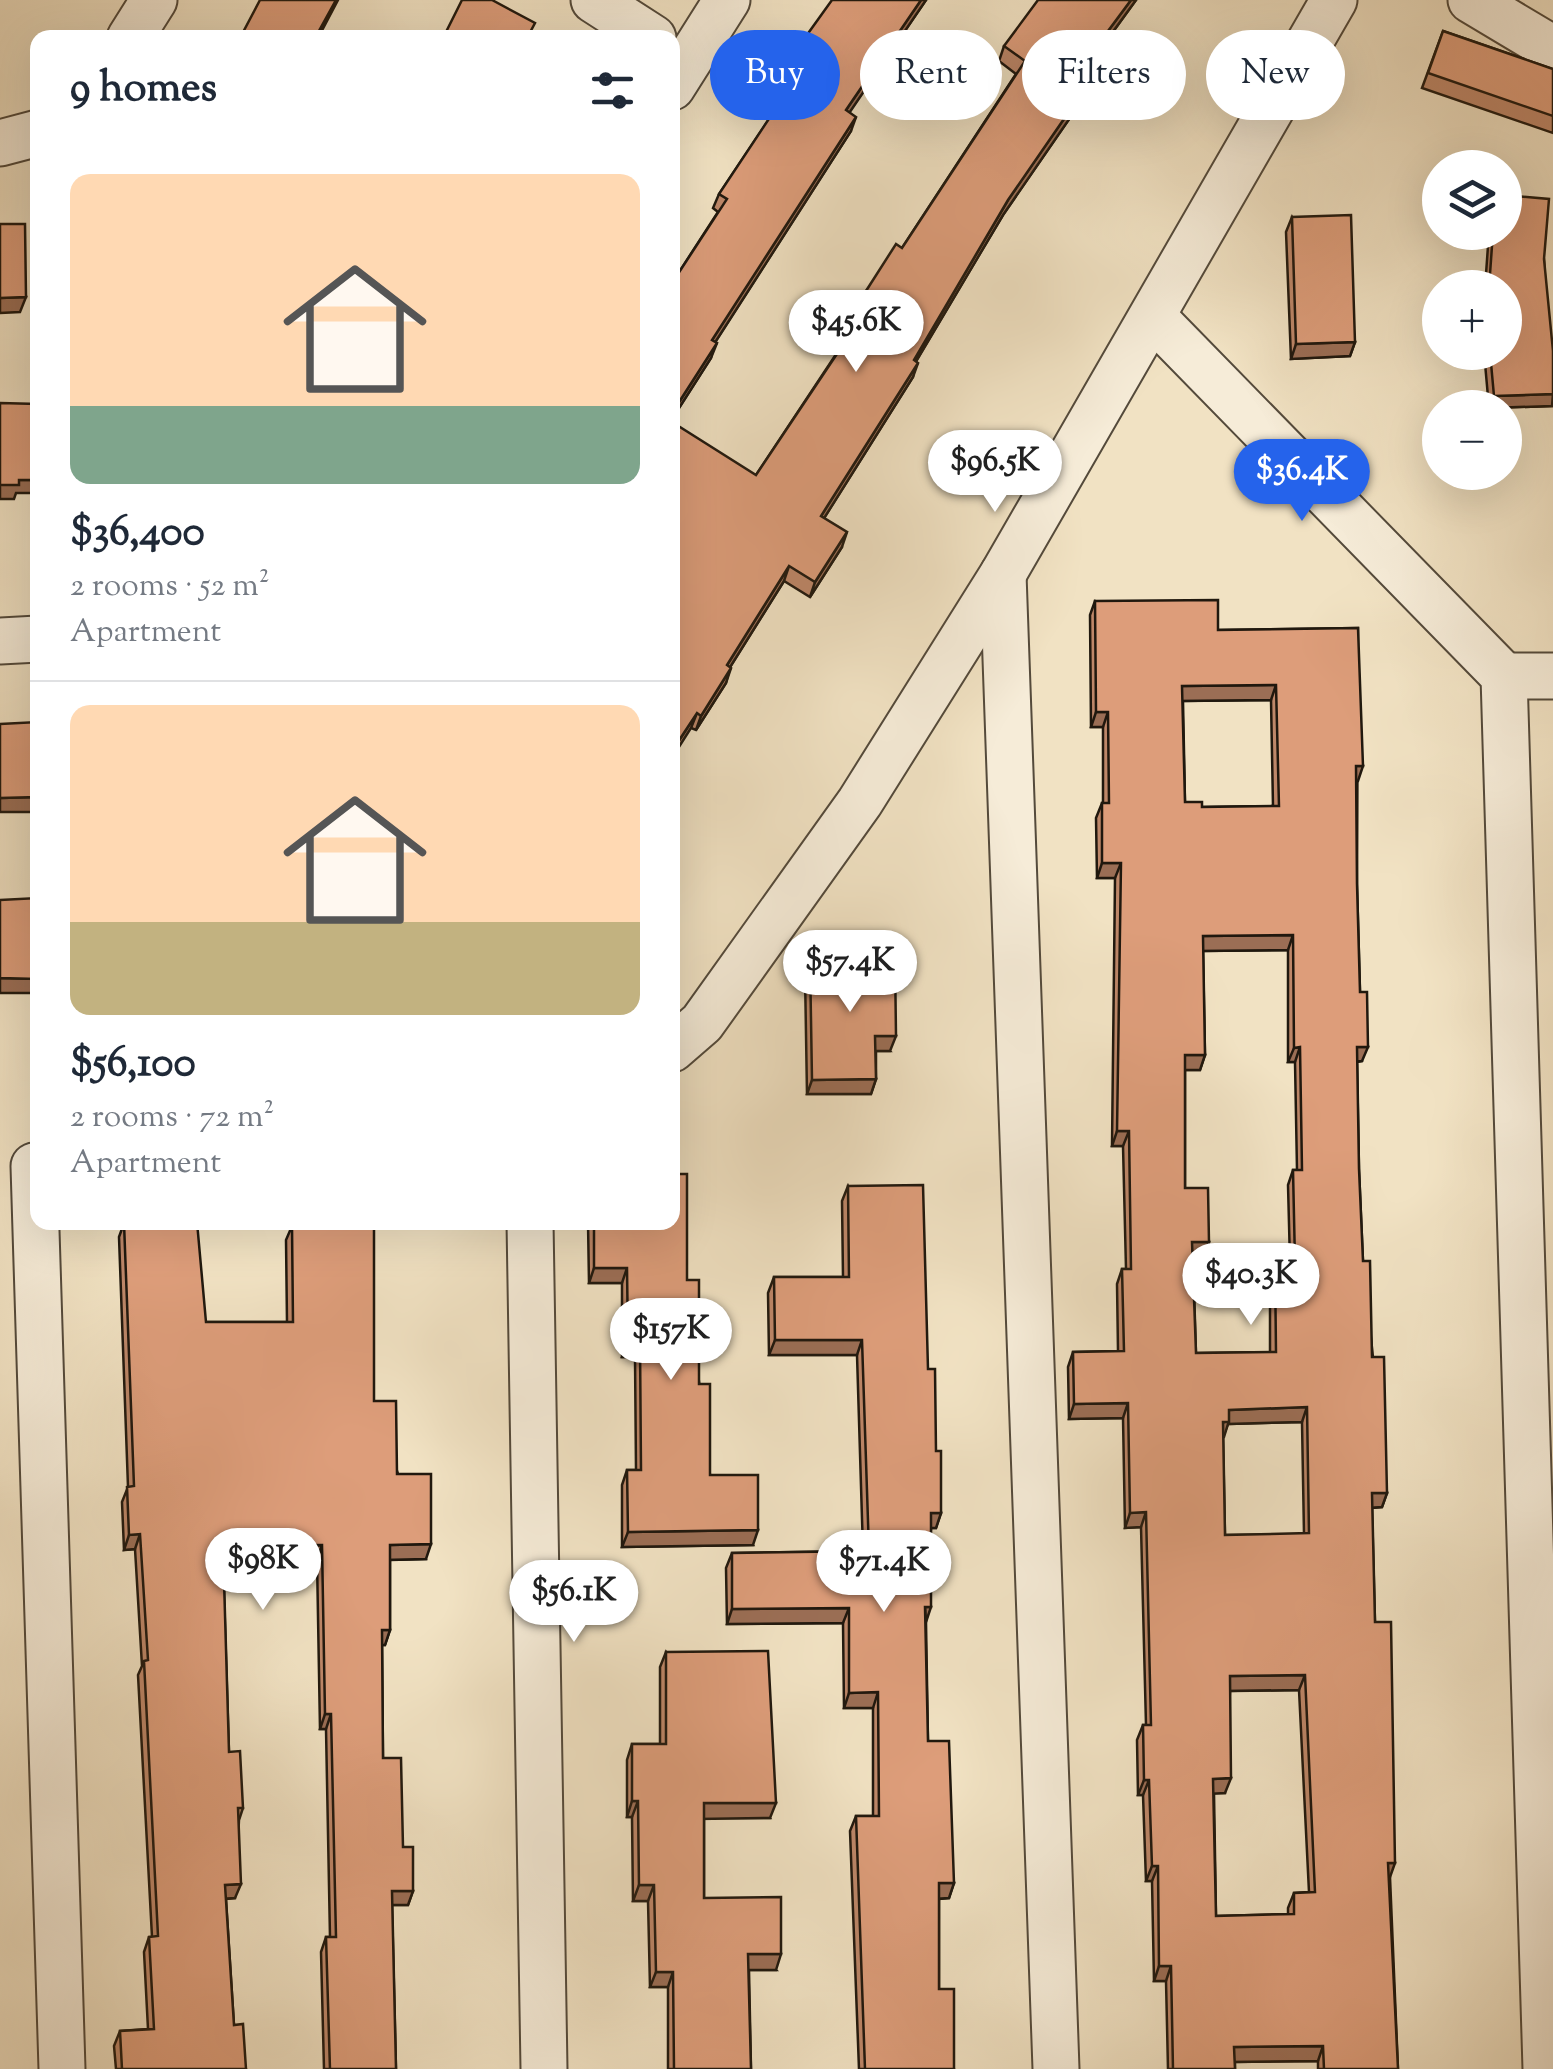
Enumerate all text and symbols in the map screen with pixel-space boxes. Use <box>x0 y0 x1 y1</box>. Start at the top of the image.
chip: Buy <box>710 30 840 120</box>
chip: Rent <box>860 30 1002 120</box>
chip: Filters <box>1022 30 1186 120</box>
chip: New <box>1206 30 1345 120</box>
text: 9 homes <box>70 60 217 120</box>
icon: filters <box>585 63 640 118</box>
map controls <box>1422 150 1522 490</box>
button: layers <box>1422 150 1522 250</box>
icon: home <box>265 239 445 419</box>
button: + <box>1422 270 1522 370</box>
pin: $45.6K <box>775 290 937 375</box>
text: $45.6K <box>811 299 901 345</box>
button: − <box>1422 390 1522 490</box>
pin: $96.5K <box>914 430 1076 515</box>
text: $96.5K <box>950 439 1040 485</box>
pin: $36.4K <box>1221 439 1383 524</box>
text: $36.4K <box>1256 448 1348 494</box>
text: $36,400 <box>70 504 205 564</box>
text: 2 rooms · 52 m² <box>70 564 270 610</box>
text: Apartment <box>70 610 221 656</box>
icon: home <box>265 770 445 950</box>
pin: $57.4K <box>769 930 931 1015</box>
text: $57.4K <box>805 939 895 985</box>
text: $56,100 <box>70 1035 196 1095</box>
text: 2 rooms · 72 m² <box>70 1095 274 1141</box>
text: Apartment <box>70 1141 221 1187</box>
pin: $40.3K <box>1170 1243 1332 1328</box>
text: $40.3K <box>1204 1252 1298 1298</box>
pin: $157K <box>601 1298 741 1383</box>
text: $157K <box>632 1307 710 1353</box>
pin: $98K <box>204 1528 322 1613</box>
pin: $71.4K <box>803 1530 965 1615</box>
text: $98K <box>227 1537 299 1583</box>
text: $71.4K <box>838 1539 930 1585</box>
pin: $56.1K <box>493 1560 655 1645</box>
text: $56.1K <box>531 1569 617 1615</box>

